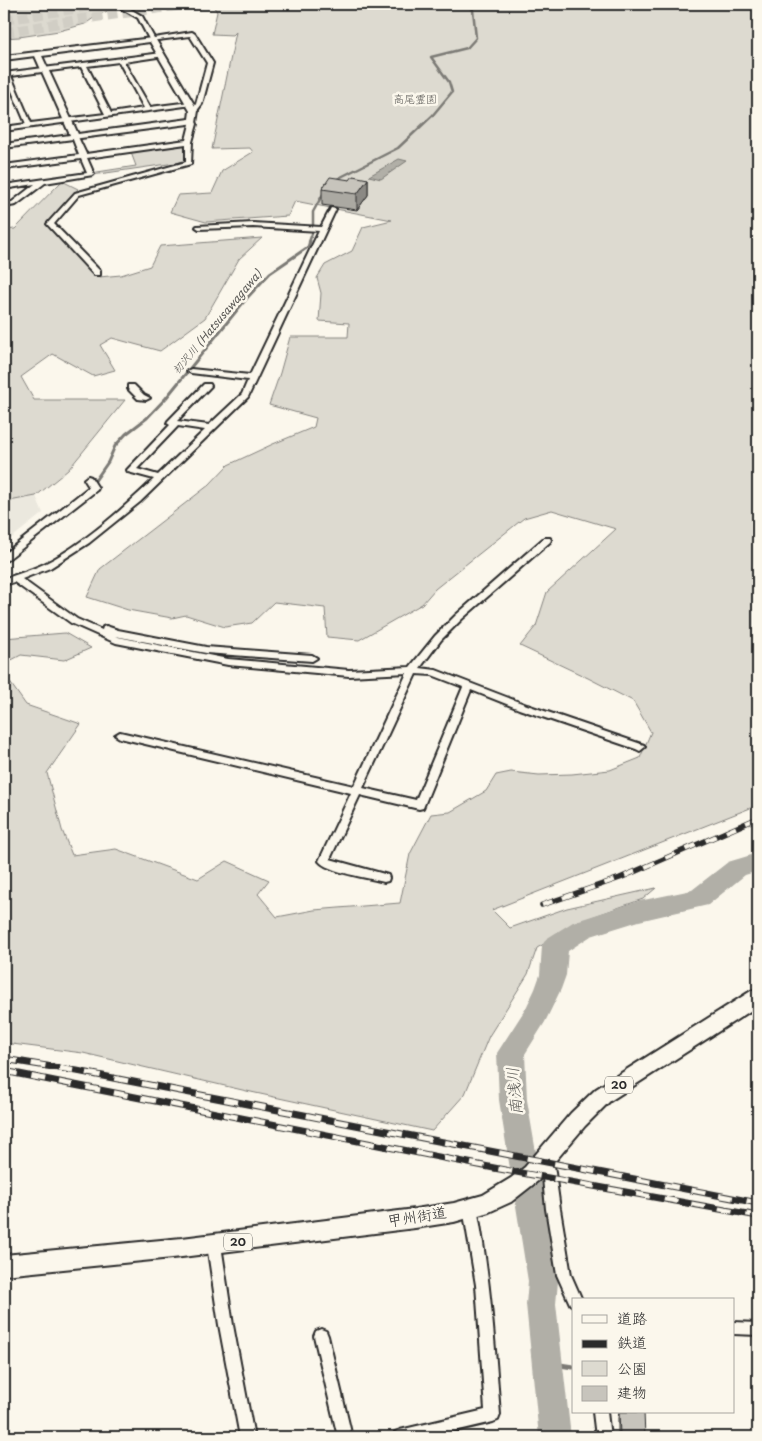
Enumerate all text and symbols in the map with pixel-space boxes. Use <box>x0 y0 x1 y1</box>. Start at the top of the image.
park label: 高尾霊園 <box>393 90 437 107</box>
water label: 初沢川 (Hatsusawagawa) <box>168 265 266 378</box>
water label: 南浅川 <box>499 1066 527 1116</box>
road number: 20 <box>605 1076 633 1094</box>
street label: 甲州街道 <box>385 1199 448 1232</box>
road number: 20 <box>224 1234 252 1250</box>
legend <box>572 1298 734 1414</box>
text: 道路 <box>617 1306 647 1329</box>
text: 鉄道 <box>617 1330 647 1353</box>
text: 公園 <box>617 1356 647 1379</box>
text: 建物 <box>617 1380 647 1403</box>

